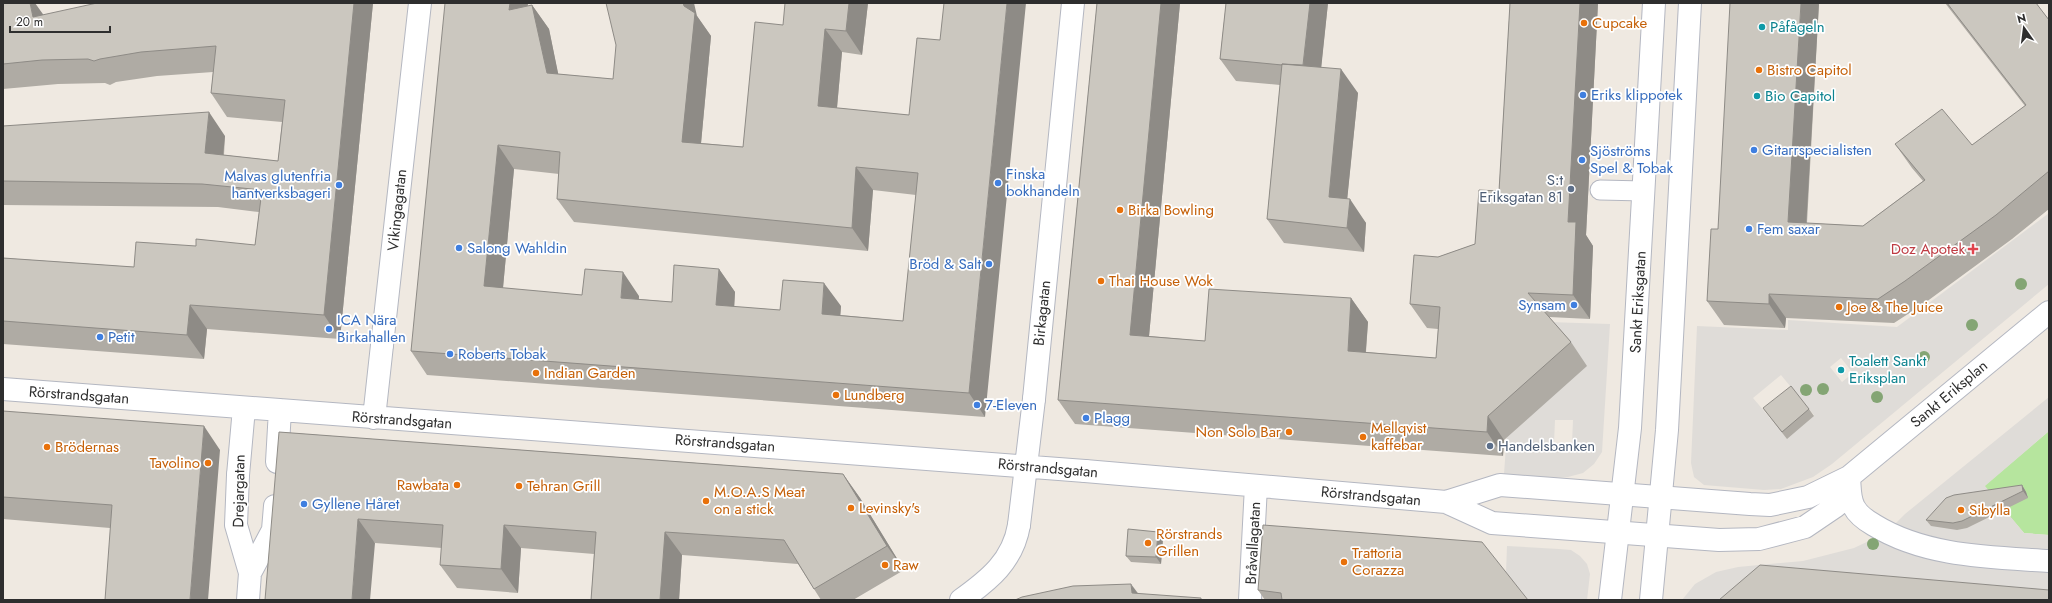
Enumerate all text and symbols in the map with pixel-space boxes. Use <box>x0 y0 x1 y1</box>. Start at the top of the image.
scale bar <box>10 8 110 34</box>
north arrow <box>2004 8 2044 48</box>
text: N <box>2015 9 2028 27</box>
place label: Cupcake <box>1592 12 1647 34</box>
text: 20 m <box>16 13 43 31</box>
place label: Påfågeln <box>1770 16 1825 38</box>
marker: Cupcake <box>1579 18 1589 28</box>
marker: Påfågeln <box>1757 22 1767 32</box>
place label: Bistro Capitol <box>1767 59 1852 81</box>
marker: Bistro Capitol <box>1754 65 1764 75</box>
place label: Eriks klippotek <box>1591 84 1683 106</box>
place label: Bio Capitol <box>1765 85 1835 107</box>
marker: Eriks klippotek <box>1578 90 1588 100</box>
marker: Bio Capitol <box>1752 91 1762 101</box>
place label: Gitarrspecialisten <box>1762 139 1872 161</box>
place label: Sjöströms Spel & Tobak <box>1590 140 1674 179</box>
marker: Gitarrspecialisten <box>1749 145 1759 155</box>
marker: Sjöströms Spel & Tobak <box>1577 155 1587 165</box>
place label: Finska bokhandeln <box>1006 163 1080 202</box>
place label: Malvas glutenfria hantverksbageri <box>224 165 331 204</box>
street label: Vikingagatan <box>382 168 412 252</box>
place label: S:t Eriksgatan 81 <box>1479 169 1563 208</box>
marker: Finska bokhandeln <box>993 178 1003 188</box>
marker: Malvas glutenfria hantverksbageri <box>334 180 344 190</box>
marker: S:t Eriksgatan 81 <box>1566 184 1576 194</box>
place label: Birka Bowling <box>1128 199 1214 221</box>
marker: Birka Bowling <box>1115 205 1125 215</box>
place label: Fem saxar <box>1757 218 1821 240</box>
marker: Fem saxar <box>1744 224 1754 234</box>
place label: Salong Wahldin <box>467 237 567 259</box>
place label: Doz Apotek <box>1891 238 1965 260</box>
marker: Salong Wahldin <box>454 243 464 253</box>
marker: Doz Apotek <box>1968 244 1978 254</box>
street label: Sankt Eriksgatan <box>1624 250 1652 354</box>
place label: Bröd & Salt <box>909 253 981 275</box>
marker: Bröd & Salt <box>984 259 994 269</box>
place label: Thai House Wok <box>1109 270 1213 292</box>
marker: Thai House Wok <box>1096 276 1106 286</box>
street label: Birkagatan <box>1028 279 1056 347</box>
place label: Synsam <box>1518 294 1566 316</box>
place label: Joe & The Juice <box>1845 296 1943 318</box>
marker: Synsam <box>1569 300 1579 310</box>
marker: Joe & The Juice <box>1834 302 1844 312</box>
place label: ICA Nära Birkahallen <box>337 309 406 348</box>
marker: ICA Nära Birkahallen <box>324 324 334 334</box>
place label: Petit <box>108 326 135 348</box>
marker: Petit <box>95 332 105 342</box>
place label: Roberts Tobak <box>458 343 547 365</box>
marker: Roberts Tobak <box>445 349 455 359</box>
place label: Toalett Sankt Eriksplan <box>1849 350 1927 389</box>
street label: Sankt Eriksplan <box>1906 355 1992 433</box>
place label: Indian Garden <box>544 362 636 384</box>
marker: Toalett Sankt Eriksplan <box>1836 365 1846 375</box>
marker: Indian Garden <box>531 368 541 378</box>
street label: Rörstrandsgatan <box>28 381 130 409</box>
place label: Lundberg <box>844 384 905 406</box>
marker: Lundberg <box>831 390 841 400</box>
place label: 7-Eleven <box>985 394 1037 416</box>
marker: 7-Eleven <box>972 400 982 410</box>
street label: Rörstrandsgatan <box>351 406 453 434</box>
place label: Plagg <box>1094 407 1130 429</box>
marker: Plagg <box>1081 413 1091 423</box>
place label: Mellqvist kaffebar <box>1371 417 1427 456</box>
place label: Non Solo Bar <box>1196 421 1282 443</box>
marker: Non Solo Bar <box>1284 427 1294 437</box>
street label: Rörstrandsgatan <box>674 429 776 457</box>
marker: Mellqvist kaffebar <box>1358 432 1368 442</box>
place label: Handelsbanken <box>1498 435 1595 457</box>
place label: Brödernas <box>55 436 119 458</box>
marker: Handelsbanken <box>1485 441 1495 451</box>
marker: Brödernas <box>42 442 52 452</box>
place label: Tavolino <box>149 452 200 474</box>
street label: Rörstrandsgatan <box>997 453 1099 483</box>
street label: Drejargatan <box>227 454 251 528</box>
marker: Tavolino <box>203 458 213 468</box>
place label: Rawbata <box>397 474 449 496</box>
place label: Tehran Grill <box>527 475 600 497</box>
marker: Rawbata <box>452 480 462 490</box>
marker: Tehran Grill <box>514 481 524 491</box>
place label: M.O.A.S Meat on a stick <box>714 481 805 520</box>
street label: Rörstrandsgatan <box>1320 481 1422 511</box>
place label: Gyllene Håret <box>312 493 400 515</box>
marker: M.O.A.S Meat on a stick <box>701 496 711 506</box>
place label: Levinsky's <box>859 497 920 519</box>
marker: Gyllene Håret <box>299 499 309 509</box>
place label: Sibylla <box>1969 499 2010 521</box>
street label: Bråvallagatan <box>1240 501 1266 585</box>
marker: Levinsky's <box>846 503 856 513</box>
marker: Sibylla <box>1956 505 1966 515</box>
place label: Rörstrands Grillen <box>1156 523 1222 562</box>
marker: Rörstrands Grillen <box>1143 538 1153 548</box>
place label: Trattoria Corazza <box>1352 542 1404 581</box>
place label: Raw <box>893 554 920 576</box>
marker: Trattoria Corazza <box>1339 557 1349 567</box>
marker: Raw <box>880 560 890 570</box>

